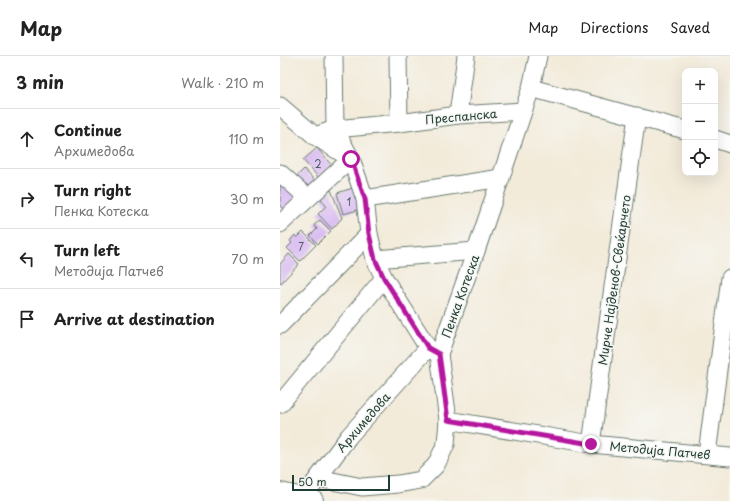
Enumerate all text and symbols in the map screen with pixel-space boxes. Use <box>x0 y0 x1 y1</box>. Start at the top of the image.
text: Map <box>20 14 62 42</box>
text: Map <box>528 17 558 38</box>
text: Directions <box>580 17 648 38</box>
text: Saved <box>670 17 710 38</box>
map controls <box>682 68 718 176</box>
button: + <box>682 68 718 104</box>
text: 3 min <box>16 69 64 95</box>
text: Walk · 210 m <box>181 73 264 92</box>
street label: Преспанска <box>424 104 498 128</box>
button: − <box>682 104 718 140</box>
text: Continue <box>54 118 122 141</box>
icon: ahead <box>16 128 38 150</box>
text: 110 m <box>229 129 264 148</box>
button: locate <box>682 140 718 176</box>
text: Архимедова <box>54 141 134 160</box>
route start <box>342 150 360 168</box>
house number: 2 <box>314 156 322 171</box>
text: Turn right <box>54 178 131 201</box>
icon: right <box>16 188 38 210</box>
text: 30 m <box>230 189 264 208</box>
street label: Мирче Најденов-Свеќарчето <box>593 193 635 366</box>
house number: 1 <box>347 194 351 209</box>
text: Пенка Котеска <box>54 201 149 220</box>
text: Turn left <box>54 238 120 261</box>
house number: 7 <box>298 239 304 254</box>
icon: left <box>16 248 38 270</box>
text: 70 m <box>231 249 264 268</box>
street label: Пенка Котеска <box>437 251 484 340</box>
text: Методиjа Патчев <box>54 261 164 280</box>
text: Arrive at destination <box>54 307 215 330</box>
icon: arrive <box>16 308 38 330</box>
street label: Архимедова <box>332 388 394 456</box>
route end <box>582 435 600 453</box>
street label: Методиjа Патчев <box>609 437 711 463</box>
scale bar <box>292 473 390 492</box>
text: 50 m <box>298 473 327 490</box>

